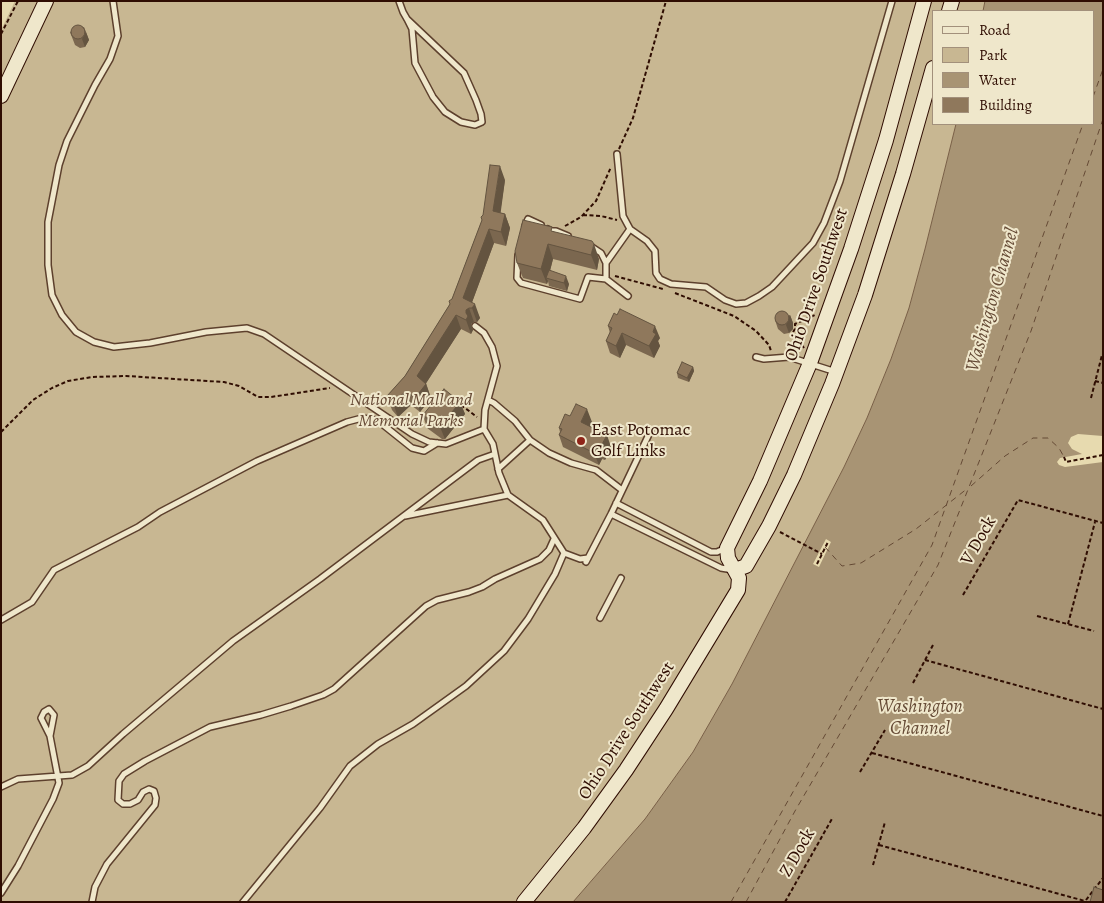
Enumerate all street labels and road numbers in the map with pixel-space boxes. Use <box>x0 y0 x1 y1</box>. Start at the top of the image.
street label: Ohio Drive Southwest <box>781 206 853 364</box>
street label: V Dock <box>956 513 1002 569</box>
street label: Ohio Drive Southwest <box>574 658 680 804</box>
street label: Z Dock <box>776 825 820 881</box>

